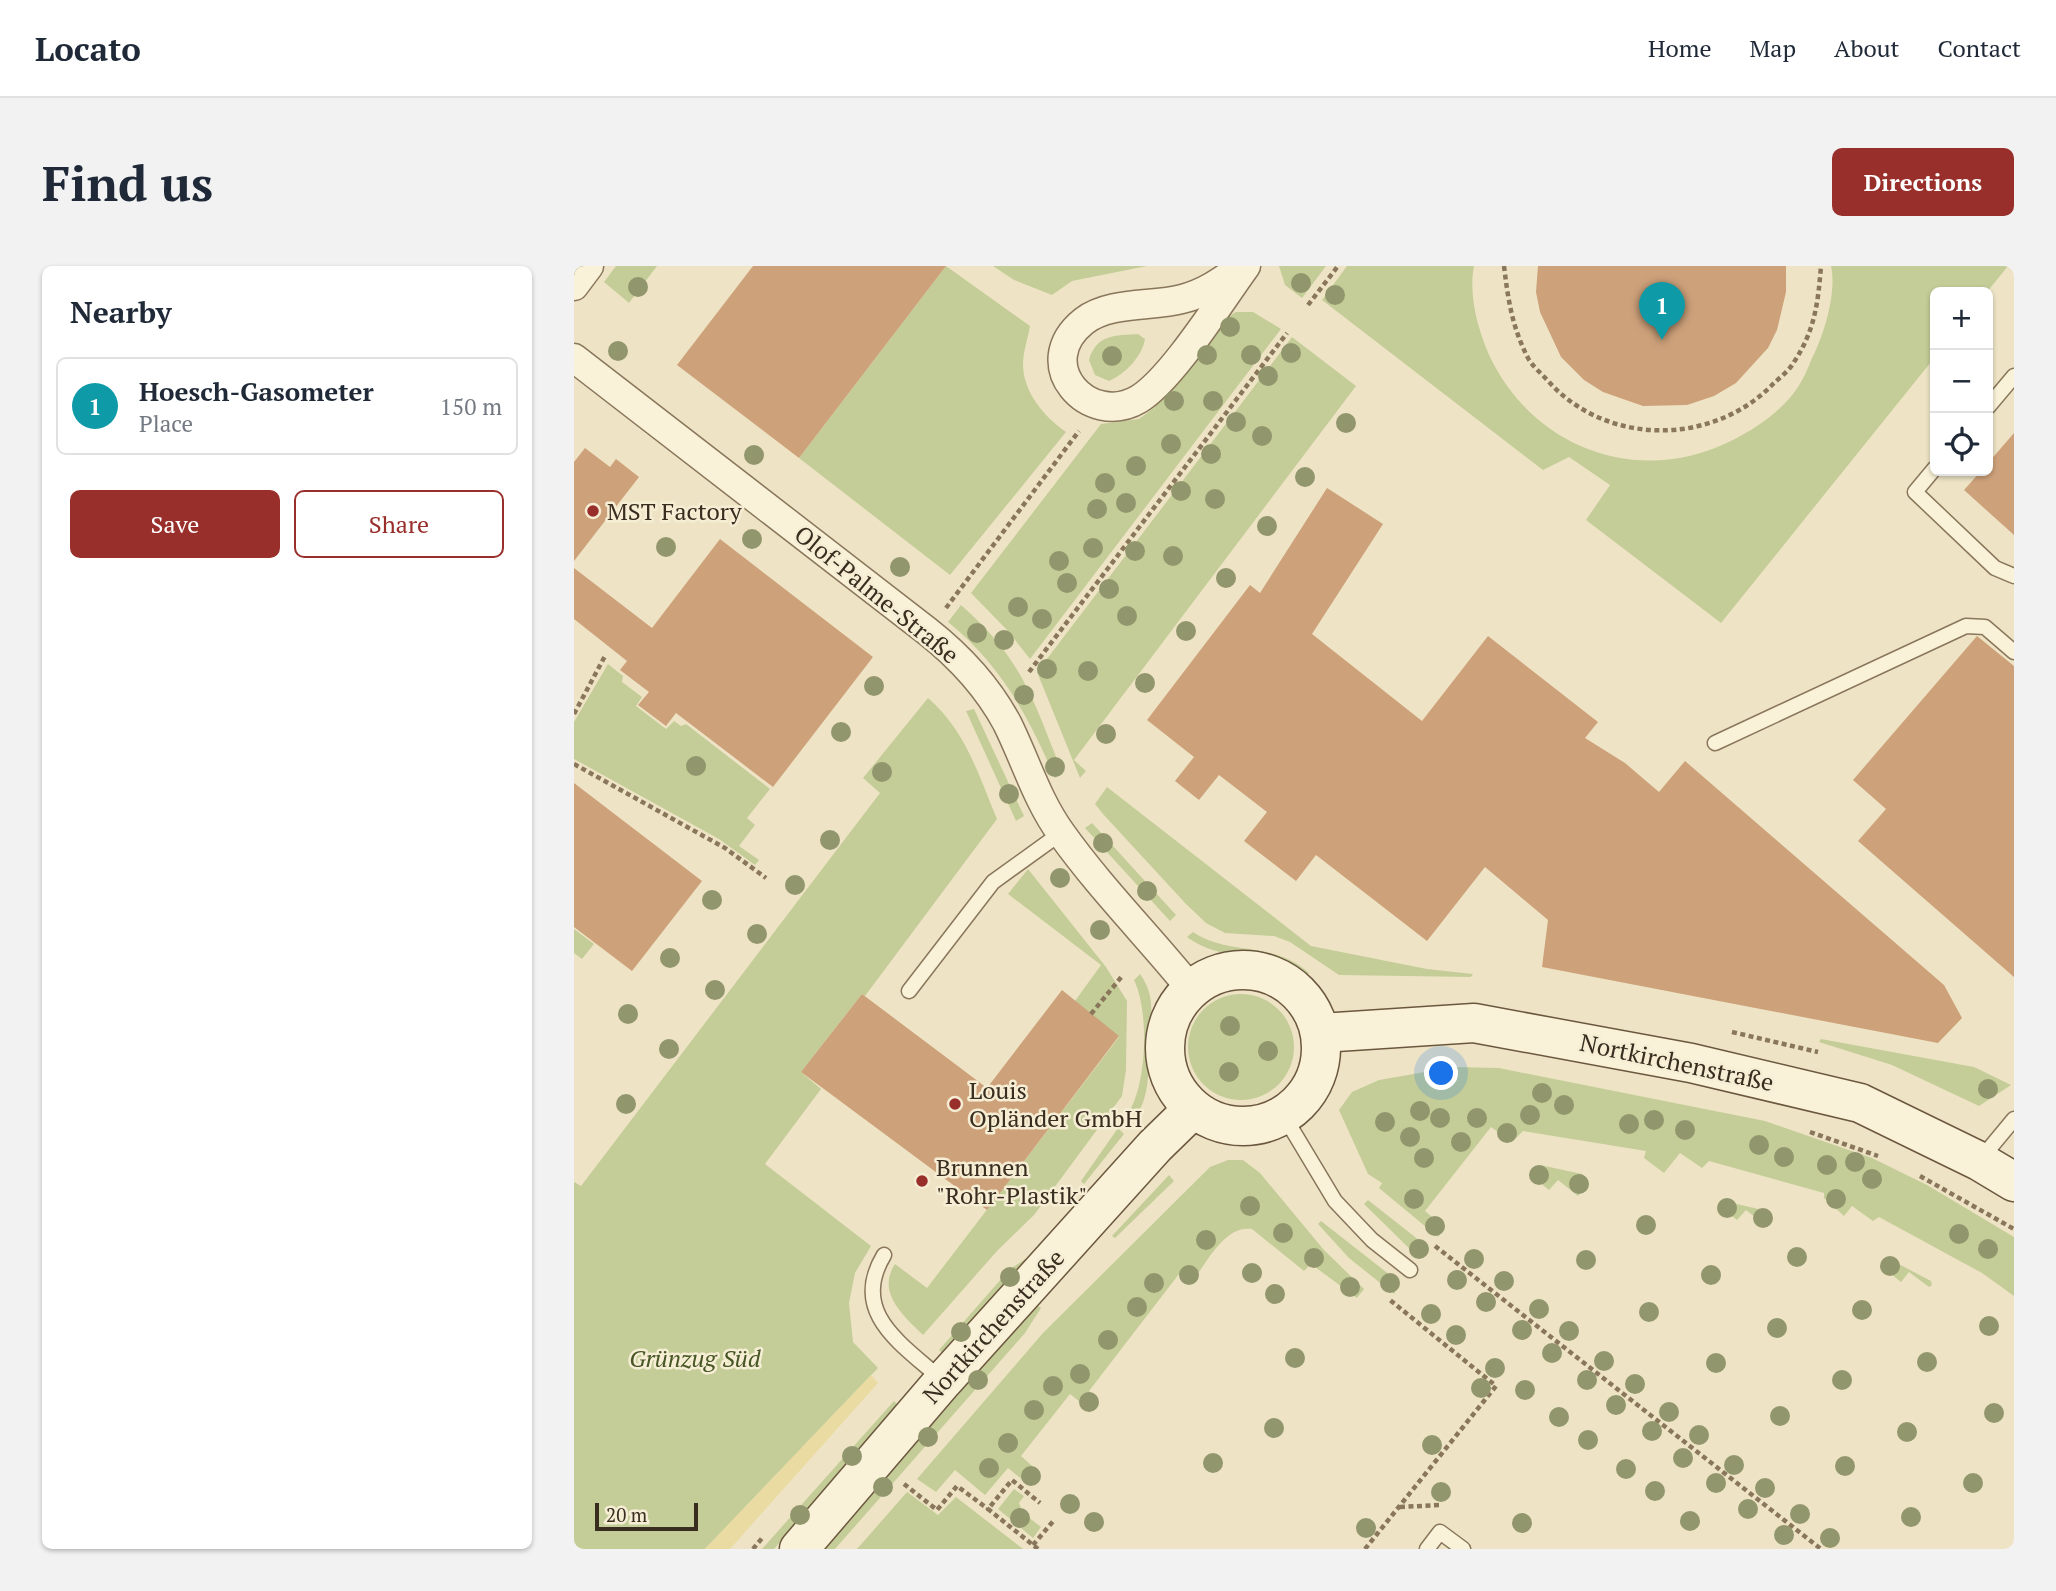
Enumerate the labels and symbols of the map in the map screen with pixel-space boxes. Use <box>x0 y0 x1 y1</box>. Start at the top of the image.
pin: 1 <box>1639 282 1685 340</box>
place label: MST Factory <box>607 495 742 527</box>
marker: MST Factory <box>585 503 601 519</box>
street label: Olof-Palme-Straße <box>788 518 966 670</box>
street label: Nortkirchenstraße <box>1577 1026 1777 1098</box>
your location <box>1424 1056 1458 1090</box>
place label: Louis Opländer GmbH <box>969 1074 1142 1134</box>
marker: Louis Opländer GmbH <box>947 1096 963 1112</box>
place label: Brunnen "Rohr-Plastik" <box>936 1151 1087 1211</box>
marker: Brunnen "Rohr-Plastik" <box>914 1173 930 1189</box>
street label: Nortkirchenstraße <box>915 1242 1071 1410</box>
park label: Grünzug Süd <box>629 1342 762 1374</box>
scale bar <box>595 1500 698 1532</box>

